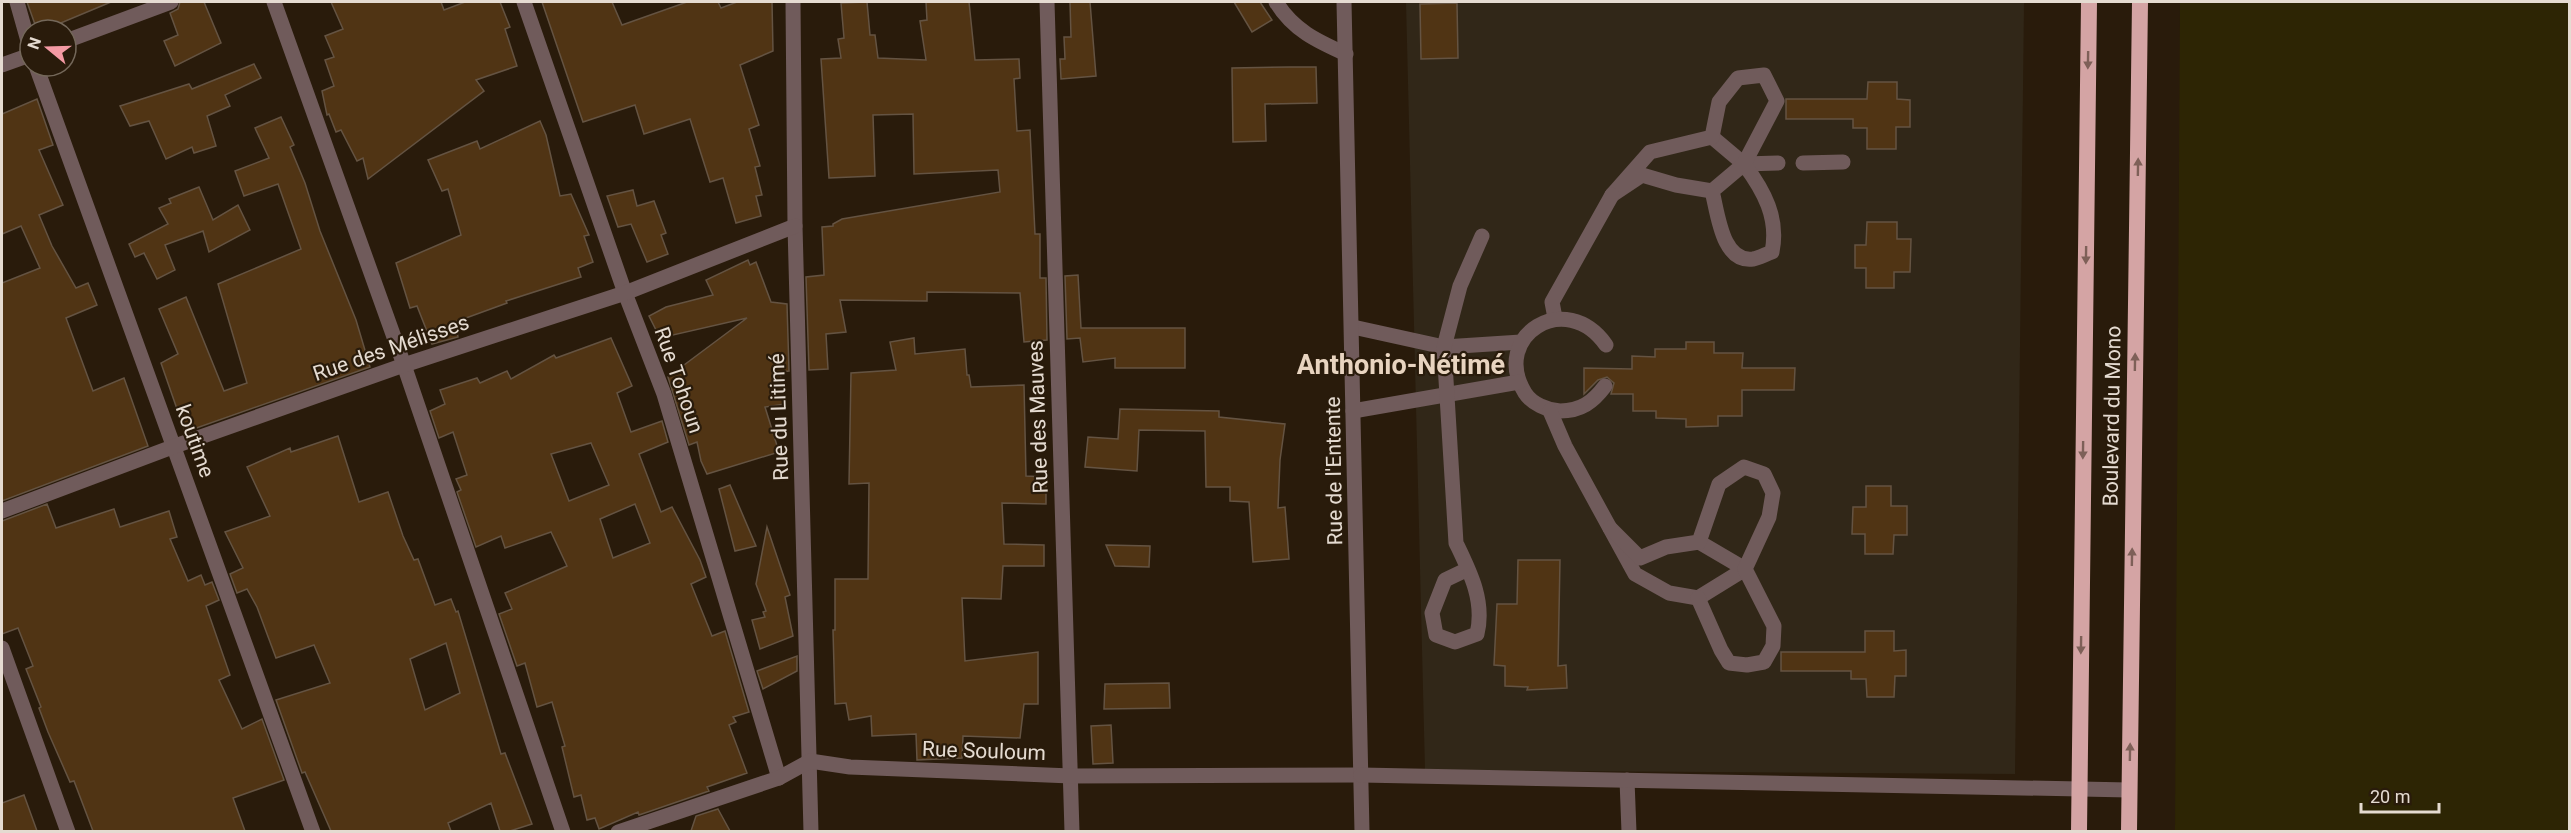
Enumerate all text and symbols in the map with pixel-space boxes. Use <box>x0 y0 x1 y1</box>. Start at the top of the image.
north arrow <box>18 18 78 78</box>
text: N <box>23 35 45 52</box>
one-way arrow <box>2083 50 2093 69</box>
one-way arrow <box>2133 158 2143 177</box>
one-way arrow <box>2081 245 2091 264</box>
street label: Rue des Mélisses <box>310 310 472 386</box>
street label: Rue Tohoun <box>650 324 708 436</box>
street label: Boulevard du Mono <box>2098 325 2126 507</box>
street label: Rue des Mauves <box>1023 340 1053 494</box>
district label: Anthonio-Nétimé <box>1297 349 1505 381</box>
street label: Rue du Litimé <box>765 353 793 481</box>
one-way arrow <box>2130 353 2140 372</box>
street label: Rue de l'Entente <box>1321 396 1347 546</box>
street label: koutime <box>171 401 219 481</box>
one-way arrow <box>2079 440 2088 459</box>
one-way arrow <box>2127 548 2137 567</box>
one-way arrow <box>2076 635 2086 654</box>
street label: Rue Souloum <box>922 737 1046 765</box>
one-way arrow <box>2125 743 2134 762</box>
scale bar <box>2361 776 2439 814</box>
text: 20 m <box>2370 786 2410 807</box>

